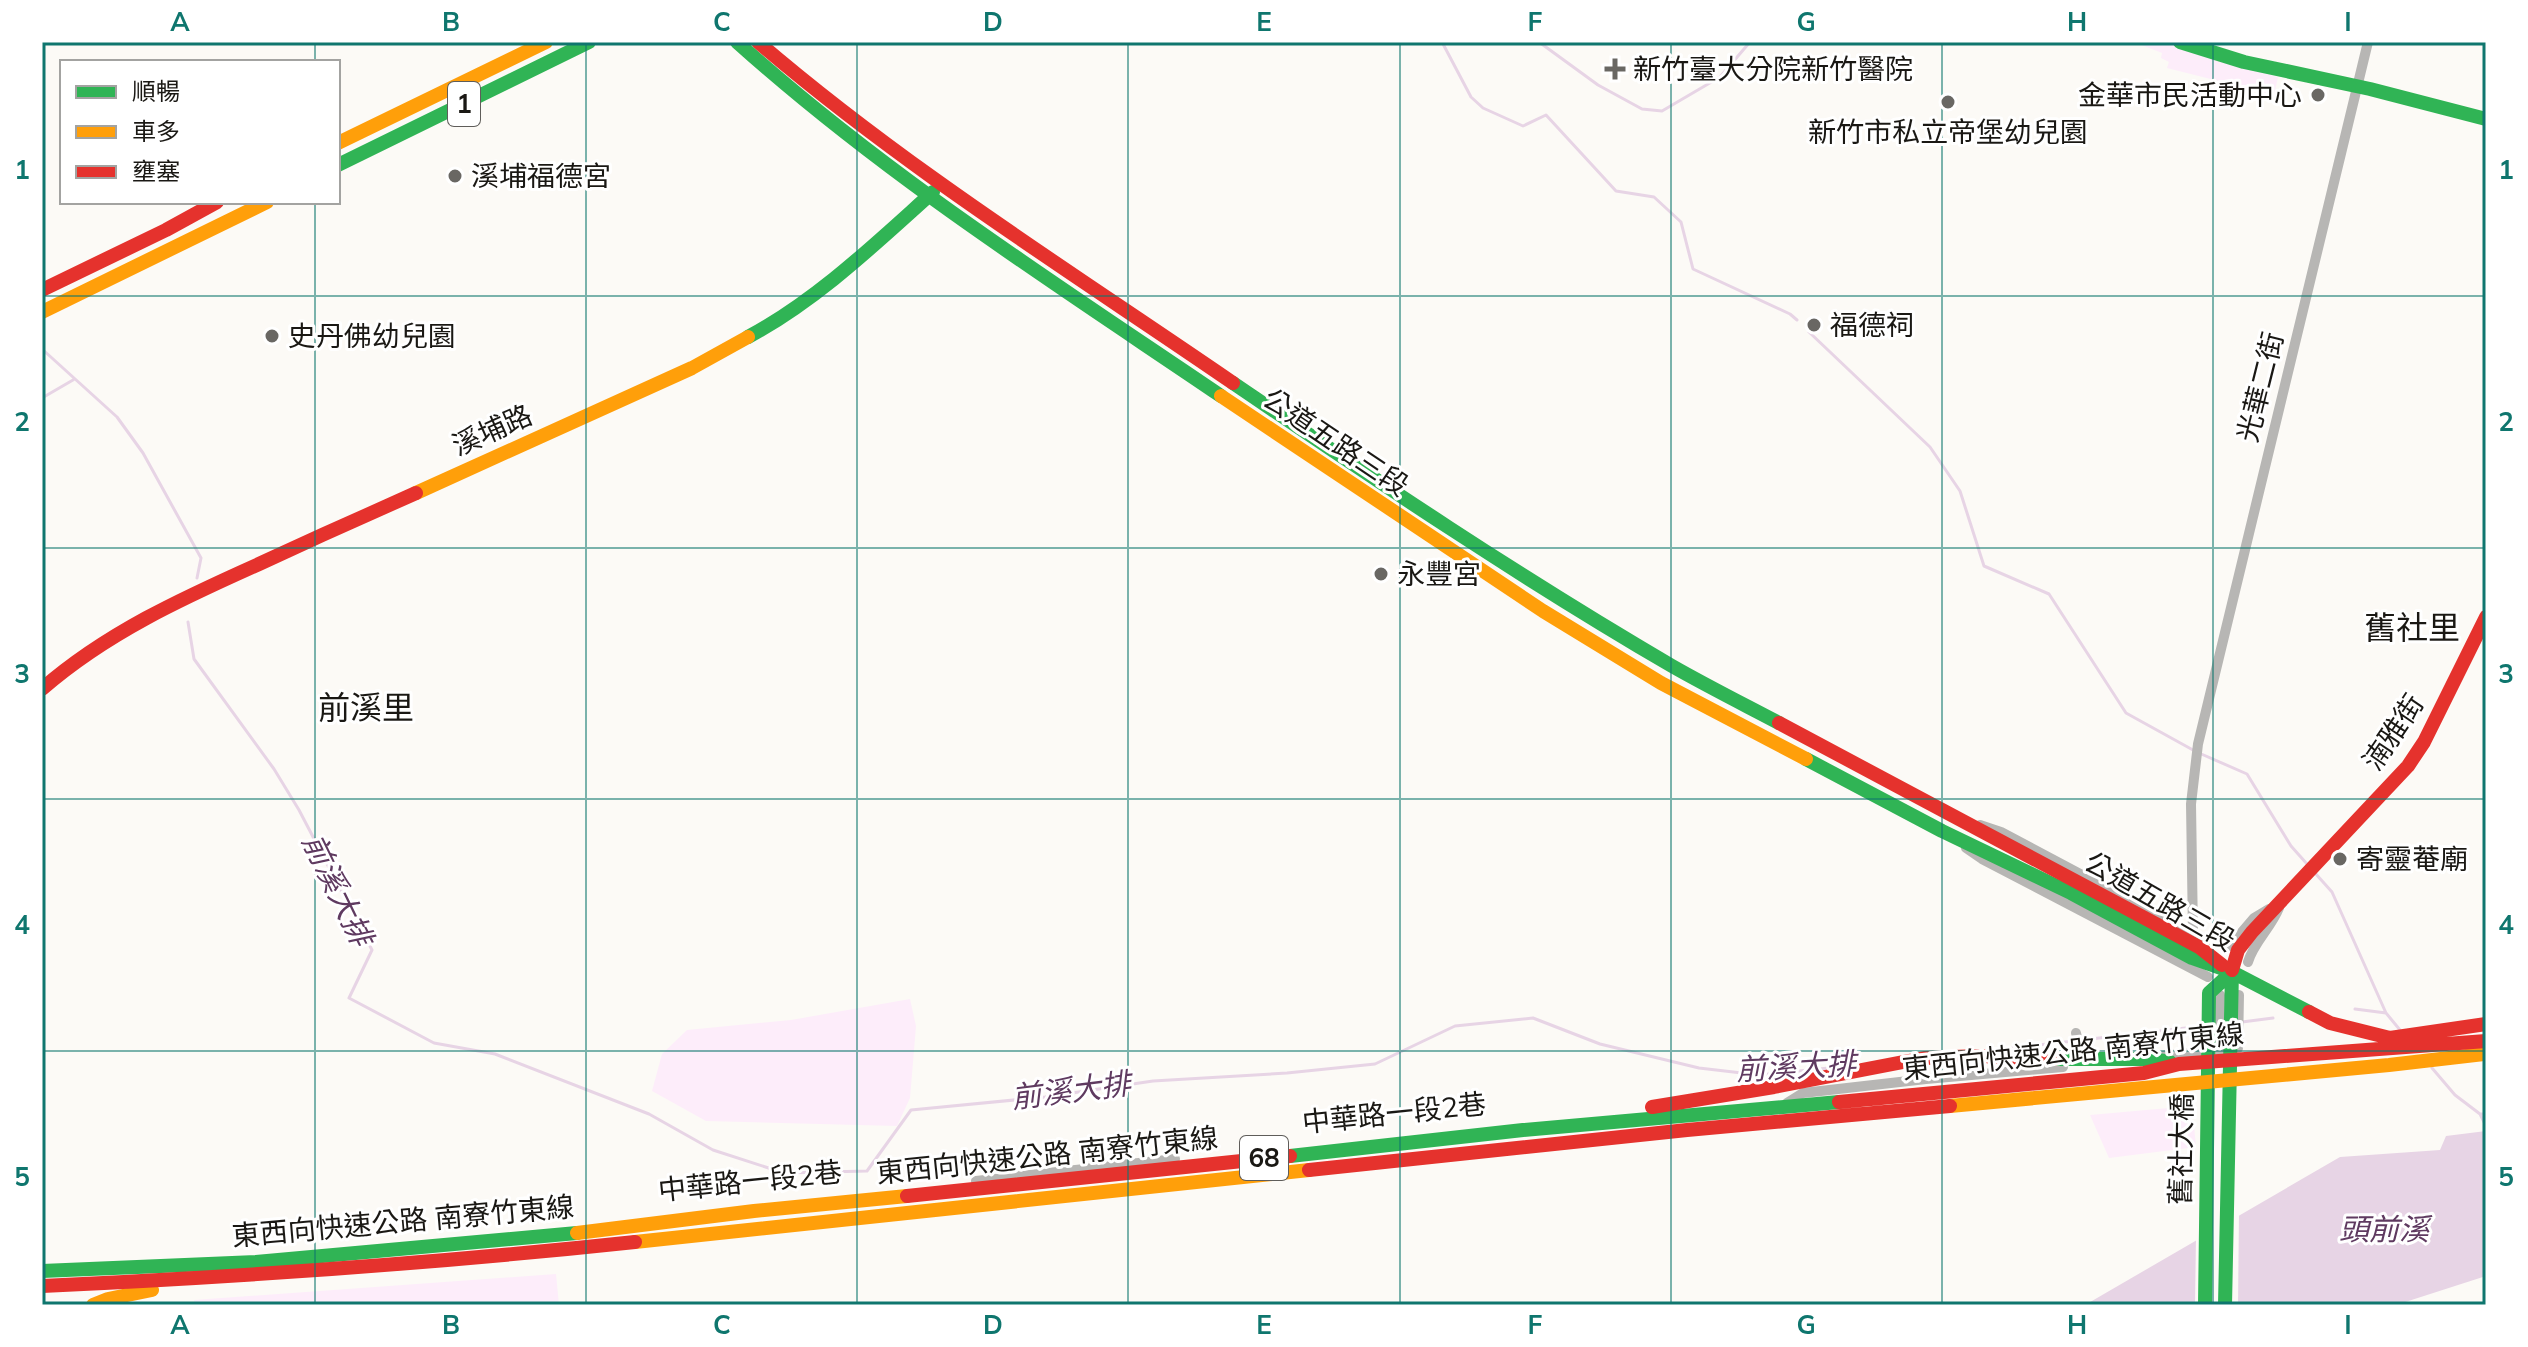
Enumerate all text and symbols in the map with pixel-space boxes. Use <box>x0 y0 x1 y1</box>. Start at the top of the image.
text: A <box>170 5 190 38</box>
text: B <box>442 5 460 38</box>
text: C <box>713 5 731 38</box>
text: D <box>983 5 1003 38</box>
text: E <box>1256 5 1272 38</box>
text: F <box>1528 5 1543 38</box>
text: G <box>1796 5 1816 38</box>
text: H <box>2067 5 2087 38</box>
text: I <box>2344 5 2352 38</box>
place label: 新竹臺大分院新竹醫院 <box>1633 51 1913 86</box>
marker: 新竹臺大分院新竹醫院 <box>1604 58 1626 80</box>
legend <box>60 60 340 204</box>
text: 順暢 <box>132 76 180 106</box>
place label: 金華市民活動中心 <box>2078 77 2302 112</box>
road number: 1 <box>448 82 480 126</box>
marker: 金華市民活動中心 <box>2309 86 2327 104</box>
marker: 新竹市私立帝堡幼兒園 <box>1939 93 1957 111</box>
place label: 新竹市私立帝堡幼兒園 <box>1808 114 2088 149</box>
text: 車多 <box>132 116 180 146</box>
text: 1 <box>14 153 30 186</box>
text: 1 <box>2498 153 2514 186</box>
text: 壅塞 <box>132 156 180 186</box>
place label: 溪埔福德宮 <box>471 158 611 193</box>
marker: 溪埔福德宮 <box>446 167 464 185</box>
place label: 福德祠 <box>1830 307 1914 342</box>
marker: 福德祠 <box>1805 316 1823 334</box>
place label: 史丹佛幼兒園 <box>288 318 456 353</box>
marker: 史丹佛幼兒園 <box>263 327 281 345</box>
street label: 光華二街 <box>2229 328 2290 445</box>
street label: 公道五路三段 <box>1257 380 1416 503</box>
street label: 溪埔路 <box>446 396 537 463</box>
text: 2 <box>14 405 30 438</box>
text: 2 <box>2498 405 2514 438</box>
place label: 永豐宮 <box>1397 556 1481 591</box>
marker: 永豐宮 <box>1372 565 1390 583</box>
district label: 舊社里 <box>2364 607 2460 647</box>
text: 3 <box>14 657 30 690</box>
text: 3 <box>2498 657 2514 690</box>
district label: 前溪里 <box>318 687 414 727</box>
street label: 湳雅街 <box>2355 687 2431 776</box>
water label: 前溪大排 <box>295 827 383 955</box>
place label: 寄靈菴廟 <box>2356 841 2468 876</box>
street label: 公道五路三段 <box>2079 843 2242 958</box>
marker: 寄靈菴廟 <box>2331 850 2349 868</box>
text: 4 <box>14 908 30 941</box>
text: 4 <box>2498 908 2514 941</box>
street label: 東西向快速公路 南寮竹東線 <box>1900 1015 2245 1086</box>
water label: 前溪大排 <box>1735 1044 1861 1088</box>
water label: 前溪大排 <box>1009 1063 1137 1116</box>
street label: 中華路一段2巷 <box>1300 1085 1488 1140</box>
street label: 舊社大橋 <box>2162 1093 2199 1205</box>
street label: 東西向快速公路 南寮竹東線 <box>874 1119 1219 1190</box>
road number: 68 <box>1240 1136 1288 1180</box>
street label: 中華路一段2巷 <box>656 1153 844 1208</box>
text: 5 <box>14 1160 30 1193</box>
text: 5 <box>2498 1160 2514 1193</box>
street label: 東西向快速公路 南寮竹東線 <box>230 1188 575 1253</box>
water label: 頭前溪 <box>2339 1210 2433 1248</box>
text: A <box>170 1308 190 1341</box>
text: B <box>442 1308 460 1341</box>
text: C <box>713 1308 731 1341</box>
text: D <box>983 1308 1003 1341</box>
text: E <box>1256 1308 1272 1341</box>
text: F <box>1528 1308 1543 1341</box>
text: G <box>1796 1308 1816 1341</box>
text: H <box>2067 1308 2087 1341</box>
text: I <box>2344 1308 2352 1341</box>

